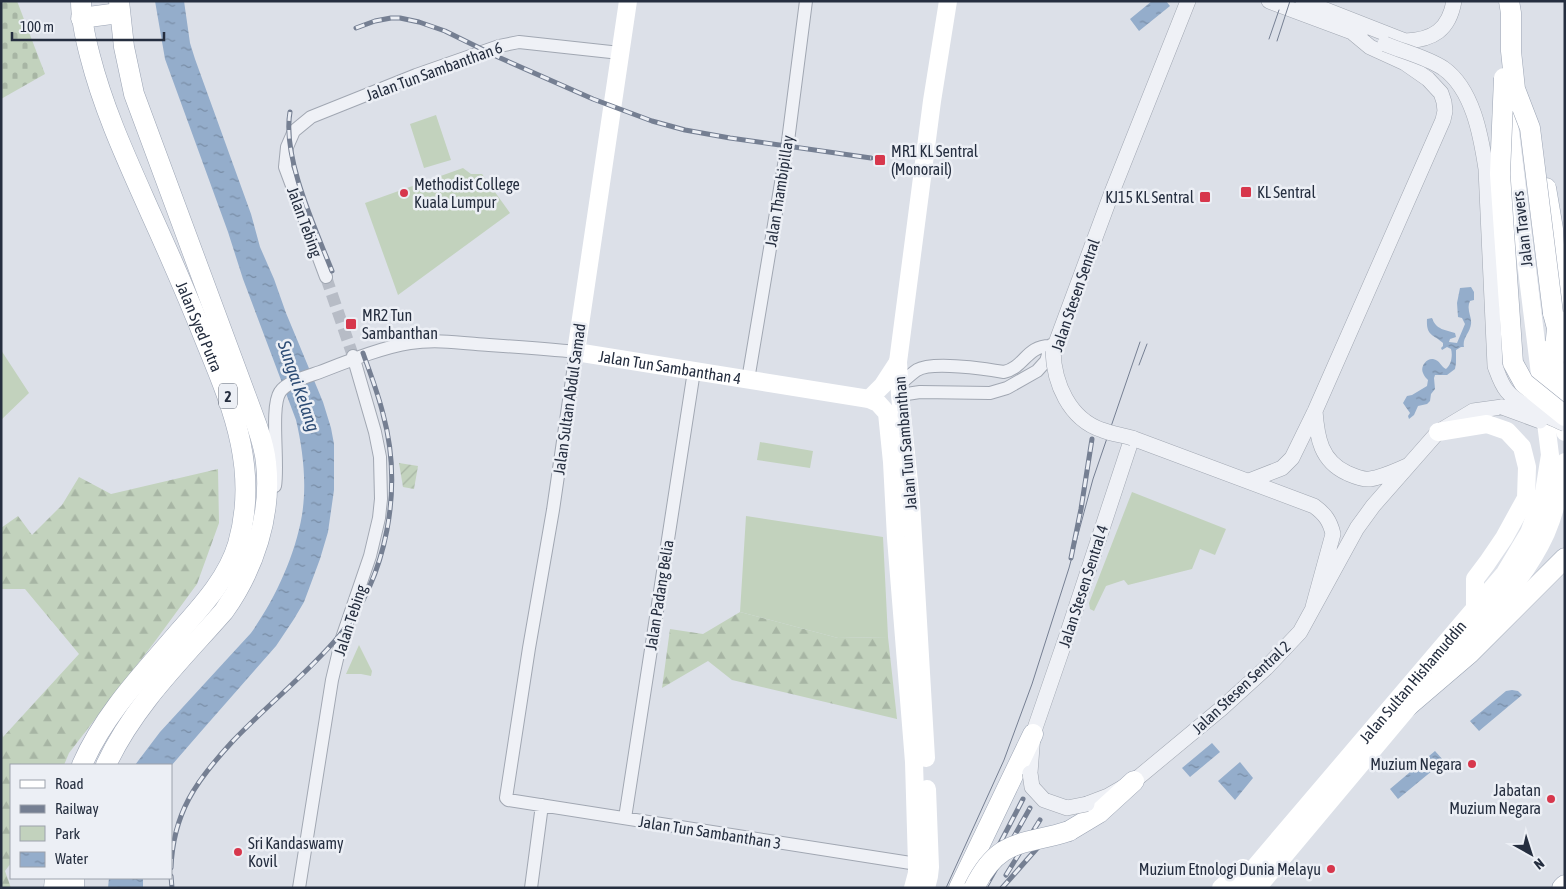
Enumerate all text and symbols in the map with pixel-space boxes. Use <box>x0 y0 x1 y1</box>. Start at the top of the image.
scale bar <box>12 10 165 42</box>
text: 100 m <box>20 18 54 35</box>
street label: Jalan Tun Sambanthan 6 <box>363 38 505 104</box>
street label: Jalan Thambipillay <box>761 134 798 248</box>
place label: MR1 KL Sentral (Monorail) <box>891 142 979 179</box>
marker: MR1 KL Sentral (Monorail) <box>873 153 887 167</box>
place label: Methodist College Kuala Lumpur <box>414 175 520 212</box>
place label: KL Sentral <box>1257 183 1316 201</box>
street label: Jalan Tebing <box>283 184 326 260</box>
marker: KL Sentral <box>1239 185 1253 199</box>
marker: Methodist College Kuala Lumpur <box>398 187 410 199</box>
place label: KJ15 KL Sentral <box>1105 188 1195 206</box>
marker: KJ15 KL Sentral <box>1198 190 1212 204</box>
street label: Jalan Travers <box>1508 190 1536 268</box>
street label: Jalan Stesen Sentral <box>1047 236 1103 354</box>
street label: Jalan Syed Putra <box>173 279 226 374</box>
place label: MR2 Tun Sambanthan <box>362 306 438 342</box>
marker: MR2 Tun Sambanthan <box>344 317 358 331</box>
street label: Jalan Sultan Abdul Samad <box>549 322 589 476</box>
water label: Sungai Kelang <box>273 337 324 434</box>
street label: Jalan Tun Sambanthan 4 <box>597 347 743 387</box>
street label: Jalan Tun Sambanthan <box>890 375 920 511</box>
road number: 2 <box>219 384 237 408</box>
street label: Jalan Stesen Sentral 4 <box>1055 523 1111 649</box>
street label: Jalan Padang Belia <box>641 539 678 651</box>
street label: Jalan Tebing <box>330 582 371 658</box>
street label: Jalan Sultan Hishamuddin <box>1356 617 1470 746</box>
street label: Jalan Stesen Sentral 2 <box>1188 637 1294 737</box>
place label: Muzium Negara <box>1370 755 1462 774</box>
marker: Muzium Negara <box>1466 758 1478 770</box>
legend <box>10 764 172 879</box>
text: Road <box>55 775 84 792</box>
place label: Jabatan Muzium Negara <box>1449 781 1541 818</box>
marker: Jabatan Muzium Negara <box>1545 793 1557 805</box>
text: Railway <box>55 800 99 817</box>
street label: Jalan Tun Sambanthan 3 <box>638 812 782 852</box>
text: Park <box>55 825 80 842</box>
north arrow <box>1506 829 1556 879</box>
place label: Sri Kandaswamy Kovil <box>248 834 344 870</box>
marker: Sri Kandaswamy Kovil <box>232 846 244 858</box>
text: Water <box>55 850 88 867</box>
text: N <box>1531 855 1547 873</box>
place label: Muzium Etnologi Dunia Melayu <box>1139 860 1321 879</box>
marker: Muzium Etnologi Dunia Melayu <box>1325 863 1337 875</box>

